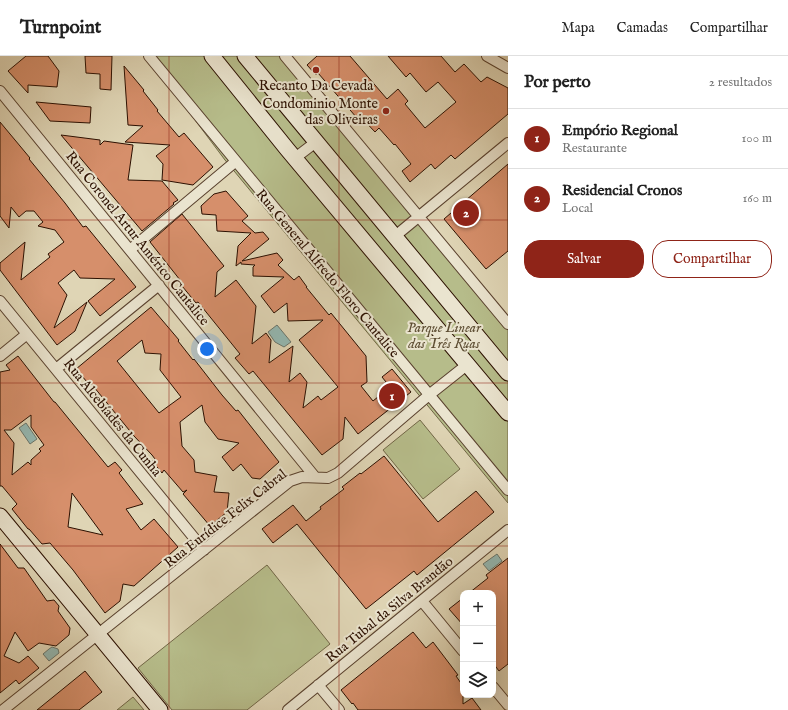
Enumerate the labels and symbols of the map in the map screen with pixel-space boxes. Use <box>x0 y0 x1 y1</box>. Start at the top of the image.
marker: Recanto Da Cevada <box>311 65 321 75</box>
place label: Recanto Da Cevada <box>259 77 374 95</box>
place label: Condominio Monte das Oliveiras <box>263 95 379 129</box>
marker: Condominio Monte das Oliveiras <box>381 106 391 116</box>
street label: Rua Coronel Artur Américo Cantalice <box>61 148 214 330</box>
street label: Rua General Alfredo Floro Cantalice <box>251 186 403 362</box>
pin: 2 <box>453 198 479 228</box>
park label: Parque Linear das Três Ruas <box>407 319 482 353</box>
your location <box>197 339 217 359</box>
street label: Rua Alcebíades da Cunha <box>59 355 166 481</box>
pin: 1 <box>379 381 405 411</box>
street label: Rua Eurídice Felix Cabral <box>161 465 291 572</box>
street label: Rua Tubal da Silva Brandão <box>322 552 457 667</box>

